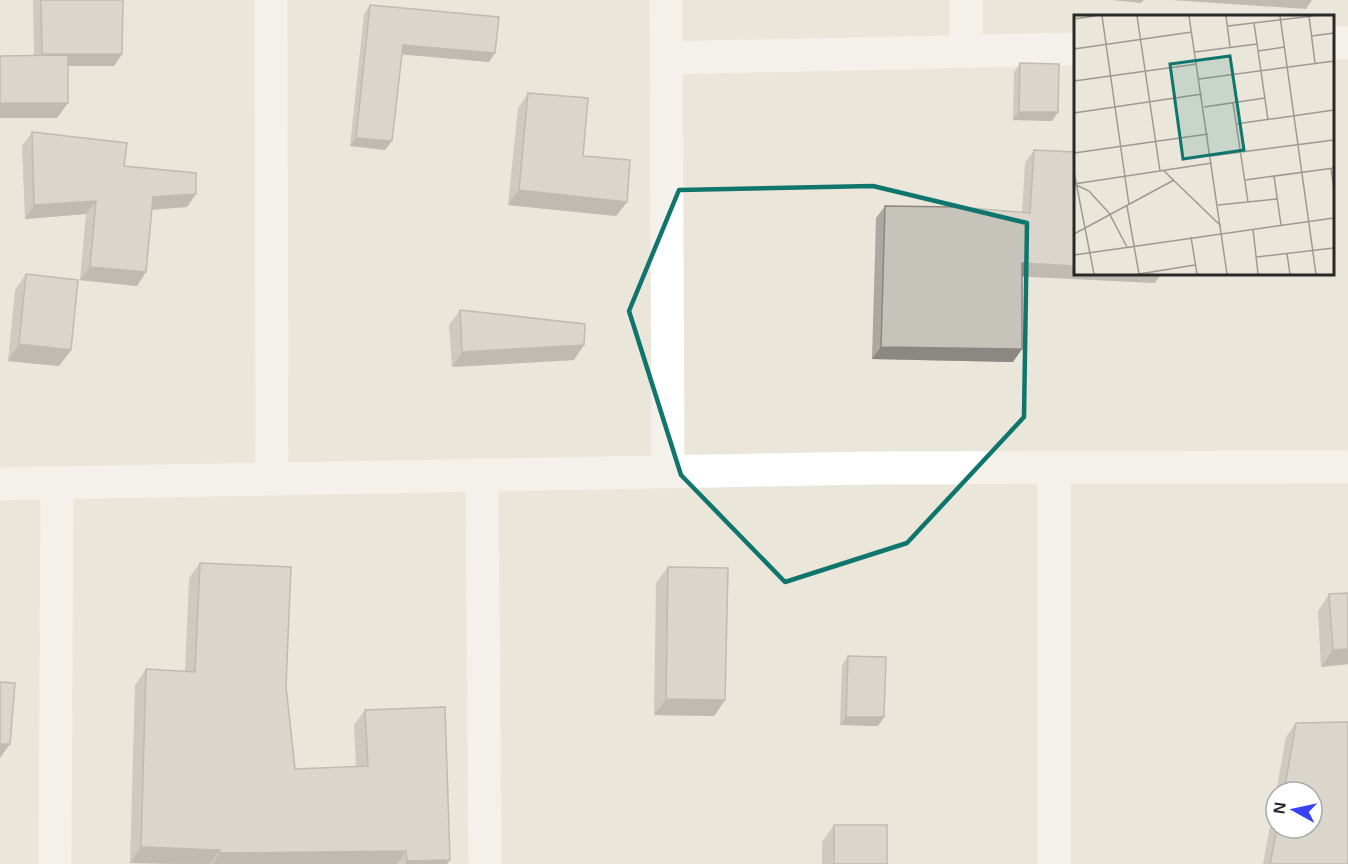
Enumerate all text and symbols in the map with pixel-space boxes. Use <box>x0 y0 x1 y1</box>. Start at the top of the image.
inset map <box>1074 15 1333 274</box>
north arrow <box>1264 780 1324 840</box>
text: N <box>1270 801 1289 815</box>

